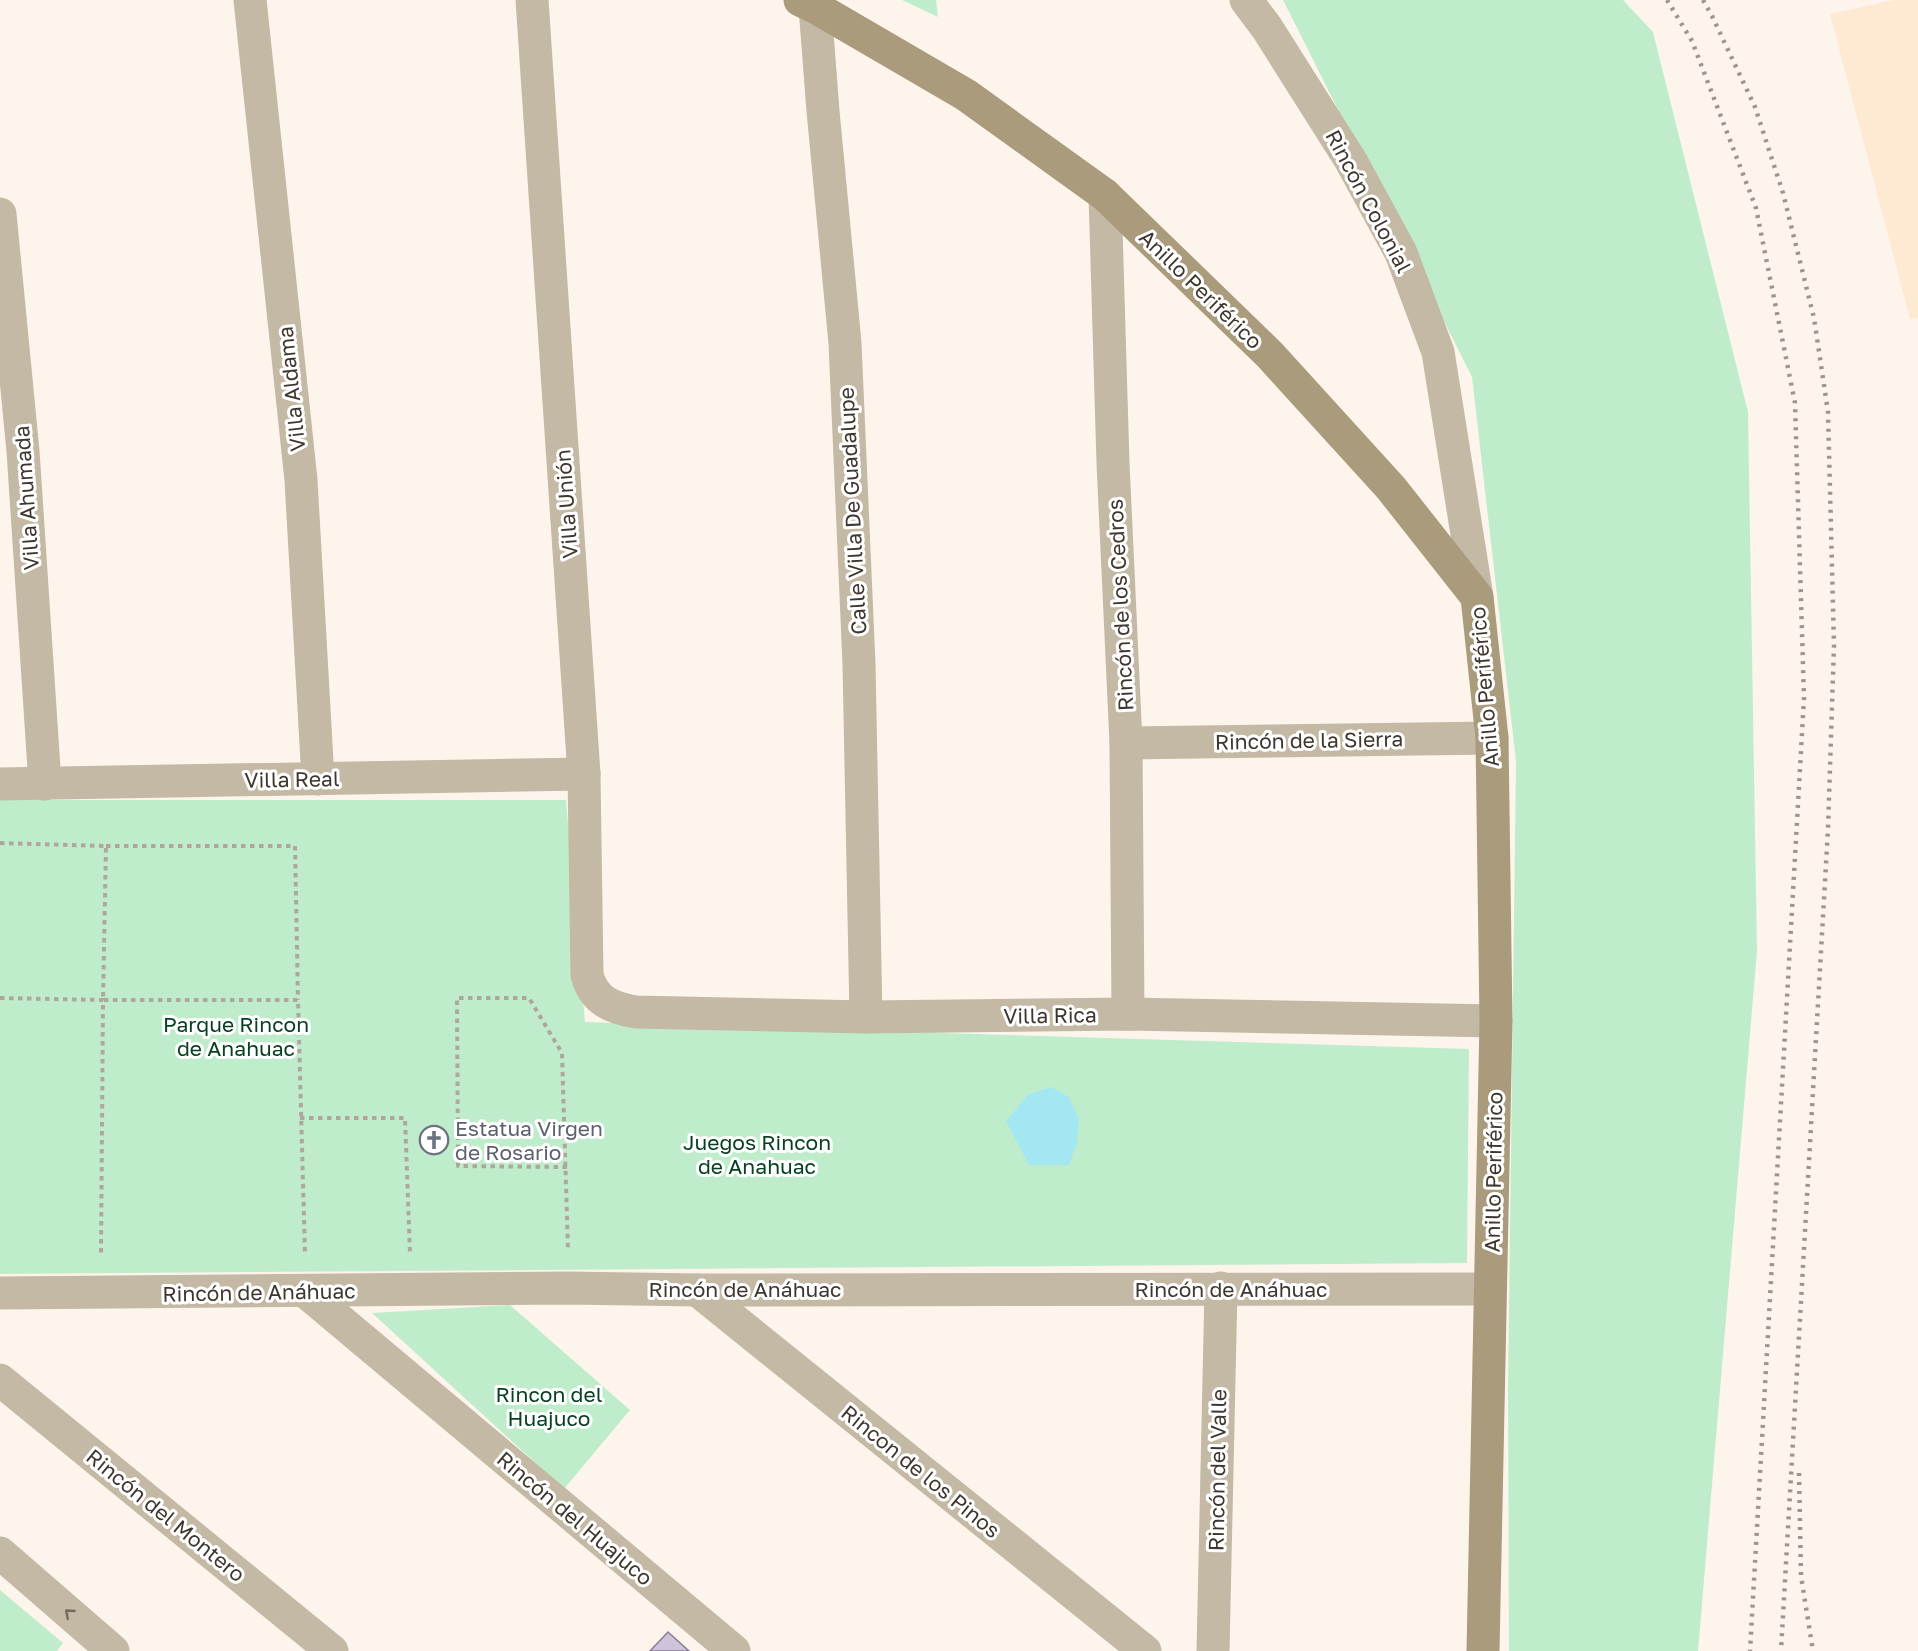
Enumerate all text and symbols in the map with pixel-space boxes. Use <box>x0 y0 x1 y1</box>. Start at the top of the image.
street label: Rincón Colonial <box>1320 125 1418 277</box>
street label: Anillo Periférico <box>1134 224 1268 354</box>
street label: Villa Aldama <box>272 325 310 453</box>
street label: Calle Villa De Guadalupe <box>833 387 871 635</box>
street label: Villa Ahumada <box>8 425 44 571</box>
street label: Villa Unión <box>549 448 583 560</box>
street label: Rincón de los Cedros <box>1101 498 1139 712</box>
street label: Anillo Periférico <box>1464 606 1504 768</box>
street label: Rincón de la Sierra <box>1215 725 1403 755</box>
street label: Villa Real <box>244 765 340 793</box>
street label: Villa Rica <box>1003 1001 1097 1029</box>
park label: Parque Rincon de Anahuac <box>163 1011 309 1061</box>
street label: Anillo Periférico <box>1479 1091 1507 1253</box>
place label: Estatua Virgen de Rosario <box>455 1115 603 1165</box>
church icon: Estatua Virgen de Rosario <box>418 1124 450 1156</box>
park label: Juegos Rincon de Anahuac <box>683 1129 831 1179</box>
street label: Rincón de Anáhuac <box>648 1276 842 1302</box>
street label: Rincón de Anáhuac <box>1134 1276 1328 1302</box>
street label: Rincón de Anáhuac <box>162 1277 356 1307</box>
park label: Rincon del Huajuco <box>496 1381 602 1431</box>
street label: Rincón del Valle <box>1203 1389 1231 1551</box>
street label: Rincon de los Pinos <box>836 1399 1006 1543</box>
street label: Rincón del Montero <box>81 1443 251 1587</box>
street label: Rincón del Huajuco <box>492 1445 658 1591</box>
one-way arrow <box>65 1609 76 1620</box>

